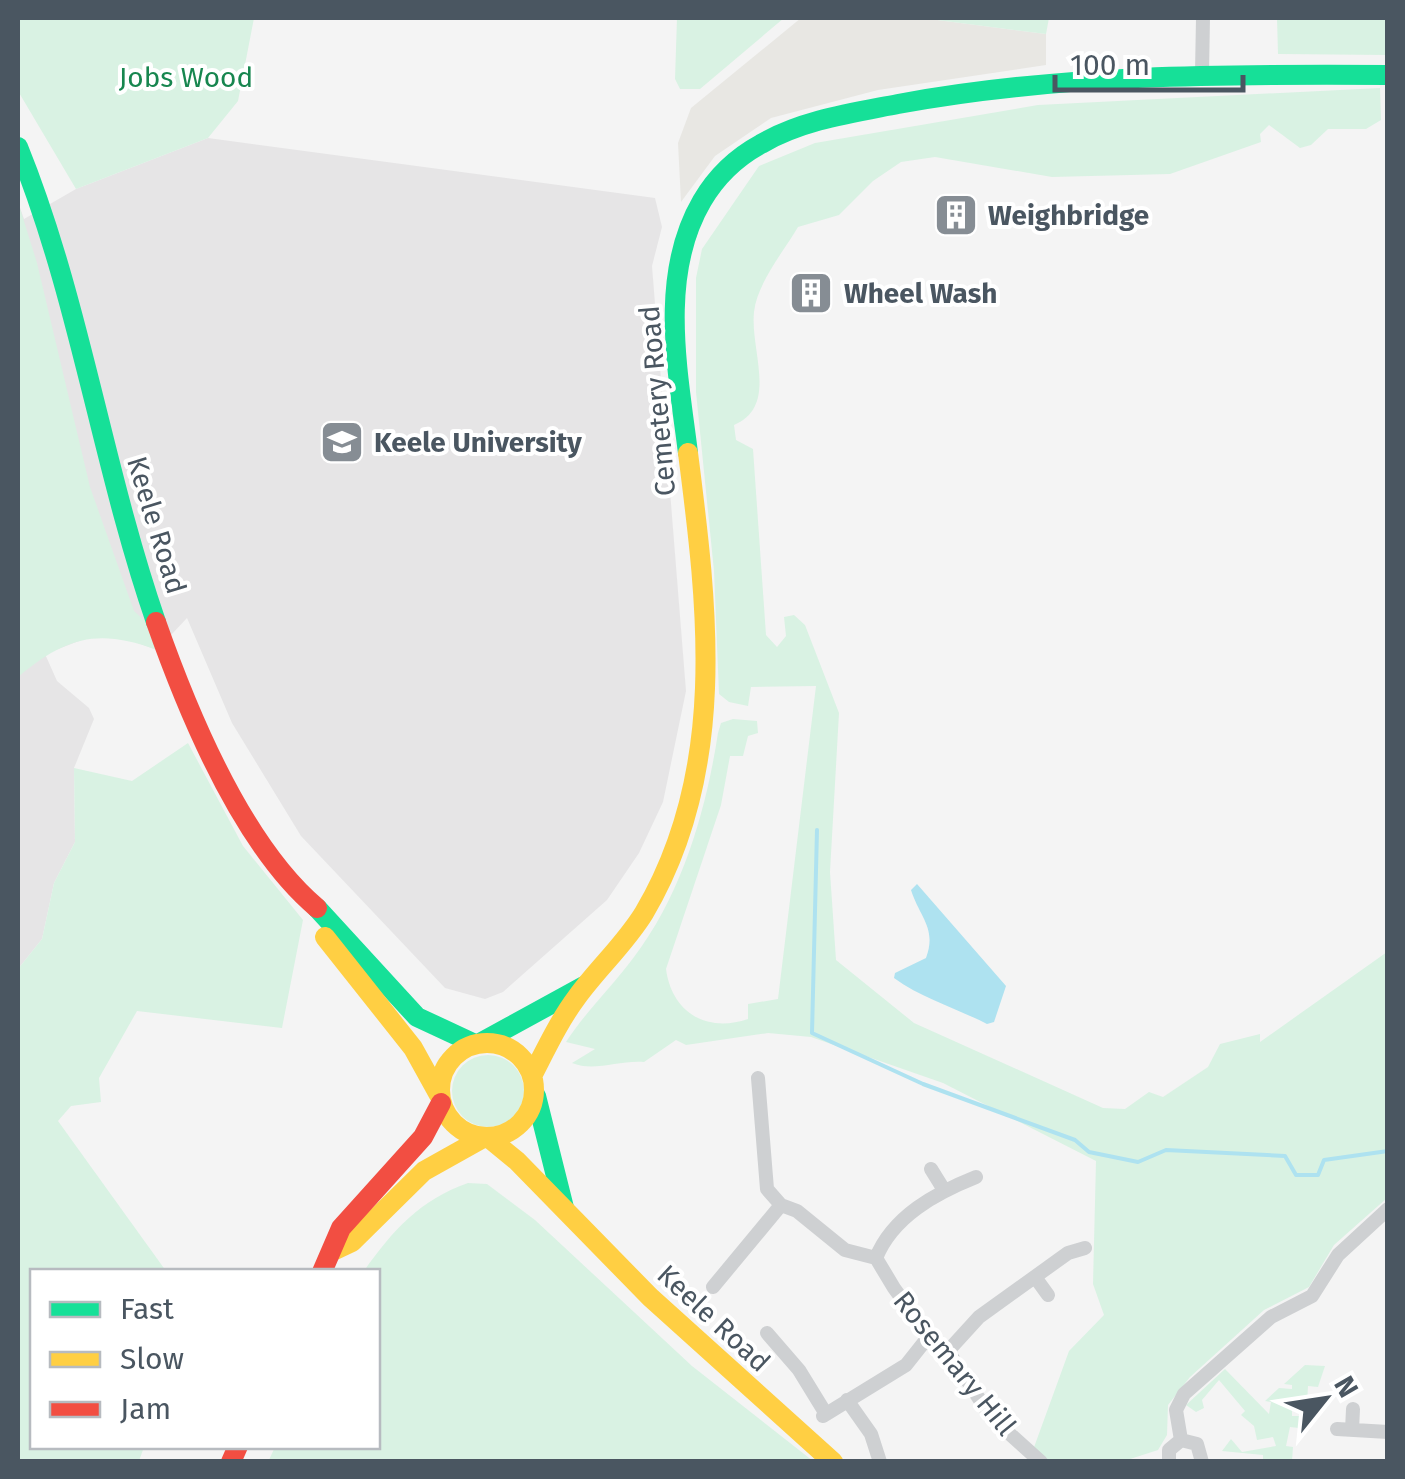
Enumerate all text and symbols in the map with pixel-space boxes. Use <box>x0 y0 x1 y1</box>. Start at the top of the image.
scale bar <box>1055 30 1242 92</box>
text: 100 m <box>1070 47 1150 83</box>
park label: Jobs Wood <box>119 61 253 94</box>
building icon: Weighbridge <box>933 192 979 238</box>
place label: Weighbridge <box>988 199 1149 232</box>
building icon: Wheel Wash <box>788 270 834 316</box>
place label: Wheel Wash <box>844 277 997 310</box>
street label: Cemetery Road <box>633 304 682 498</box>
school or university icon: Keele University <box>319 419 365 465</box>
place label: Keele University <box>374 426 582 459</box>
street label: Keele Road <box>120 452 193 598</box>
street label: Keele Road <box>651 1258 777 1379</box>
legend <box>30 1269 380 1449</box>
street label: Rosemary Hill <box>886 1285 1023 1442</box>
text: Fast <box>120 1291 174 1327</box>
text: Slow <box>120 1341 184 1377</box>
north arrow <box>1275 1349 1375 1449</box>
text: N <box>1327 1370 1365 1403</box>
text: Jam <box>120 1391 171 1427</box>

